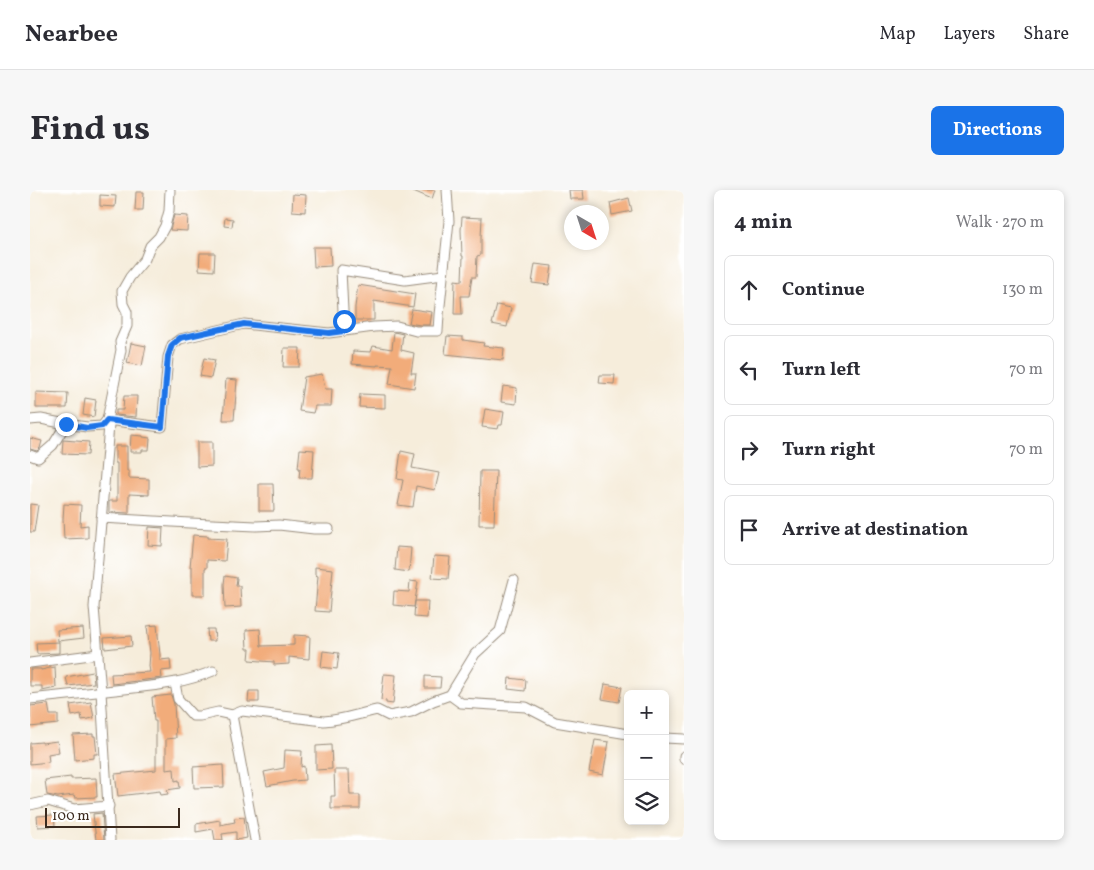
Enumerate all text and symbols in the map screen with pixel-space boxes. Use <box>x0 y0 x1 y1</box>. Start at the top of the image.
text: Nearbee <box>25 18 118 52</box>
text: Map <box>879 22 915 47</box>
text: Layers <box>943 22 995 47</box>
text: Share <box>1023 22 1069 47</box>
text: Find us <box>30 106 150 154</box>
button: Directions <box>931 106 1064 155</box>
north arrow <box>564 205 609 250</box>
text: 4 min <box>734 208 793 237</box>
text: Walk · 270 m <box>956 212 1044 234</box>
icon: ahead <box>735 276 763 304</box>
text: Continue <box>782 277 865 303</box>
text: 130 m <box>1002 279 1043 301</box>
route start <box>333 310 356 333</box>
icon: left <box>735 356 763 384</box>
text: Turn left <box>782 357 861 383</box>
text: 70 m <box>1009 359 1043 381</box>
route end <box>55 413 78 436</box>
icon: right <box>735 436 763 464</box>
text: Turn right <box>782 437 875 463</box>
text: 70 m <box>1009 439 1043 461</box>
icon: arrive <box>735 516 763 544</box>
text: Arrive at destination <box>782 517 968 543</box>
map controls <box>624 690 669 825</box>
button: + <box>624 690 669 735</box>
button: − <box>624 735 669 780</box>
button: layers <box>624 780 669 825</box>
scale bar <box>45 805 180 828</box>
text: 100 m <box>52 807 90 826</box>

